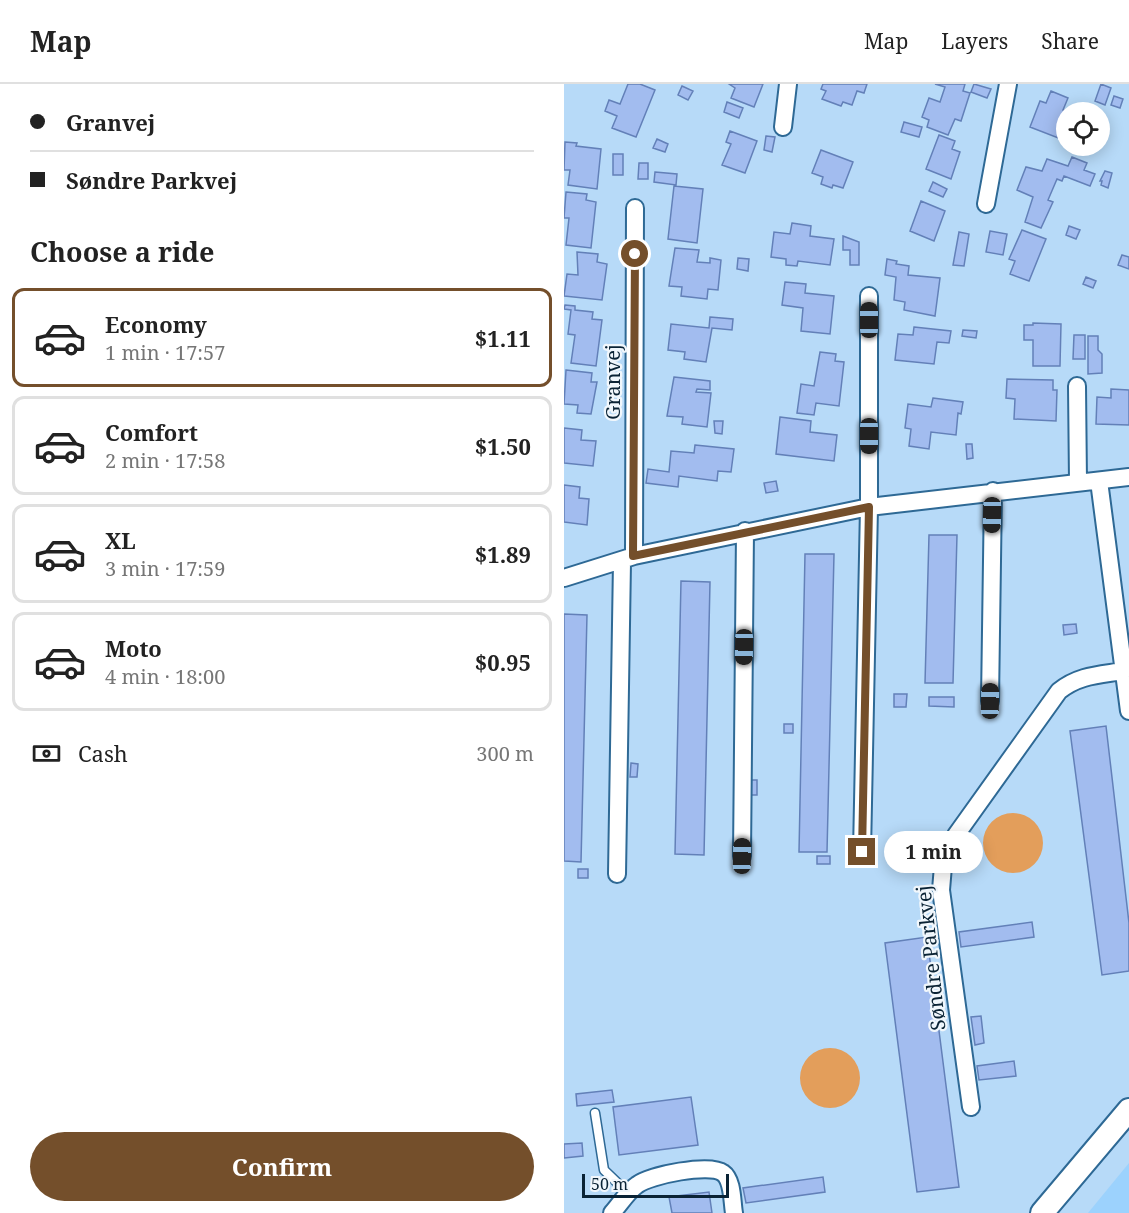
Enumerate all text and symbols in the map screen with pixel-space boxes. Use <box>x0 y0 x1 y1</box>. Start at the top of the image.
text: Map <box>30 22 92 60</box>
text: Map <box>864 27 908 55</box>
text: Layers <box>941 27 1008 55</box>
text: Share <box>1041 27 1099 55</box>
map controls <box>1056 102 1110 156</box>
button: locate <box>1056 102 1110 156</box>
text: Granvej <box>66 107 155 137</box>
text: Søndre Parkvej <box>66 165 237 195</box>
text: Choose a ride <box>30 233 215 270</box>
route start <box>621 240 648 267</box>
car <box>860 302 878 338</box>
text: Economy <box>105 309 207 339</box>
icon: car <box>33 311 87 365</box>
text: $1.11 <box>475 323 531 353</box>
text: 1 min · 17:57 <box>105 339 225 366</box>
street label: Granvej <box>599 344 626 420</box>
text: Comfort <box>105 417 198 447</box>
car <box>860 418 878 454</box>
icon: car <box>33 419 87 473</box>
text: $1.50 <box>475 431 531 461</box>
text: 2 min · 17:58 <box>105 447 225 474</box>
car <box>983 497 1001 533</box>
text: XL <box>105 525 136 555</box>
icon: car <box>33 527 87 581</box>
text: $1.89 <box>475 539 531 569</box>
text: 3 min · 17:59 <box>105 555 225 582</box>
car <box>735 629 753 665</box>
text: Moto <box>105 633 162 663</box>
icon: car <box>33 635 87 689</box>
text: $0.95 <box>475 647 531 677</box>
text: 4 min · 18:00 <box>105 663 225 690</box>
car <box>981 683 999 719</box>
icon: cash <box>30 737 63 770</box>
text: Cash <box>78 738 128 768</box>
text: 300 m <box>476 740 534 767</box>
callout: 1 min <box>883 831 982 873</box>
car <box>733 838 751 874</box>
route end <box>848 838 875 865</box>
text: 1 min <box>905 838 962 865</box>
street label: Søndre Parkvej <box>909 884 952 1032</box>
button: Confirm <box>30 1132 534 1201</box>
scale bar <box>582 1171 729 1198</box>
text: 50 m <box>591 1173 628 1195</box>

